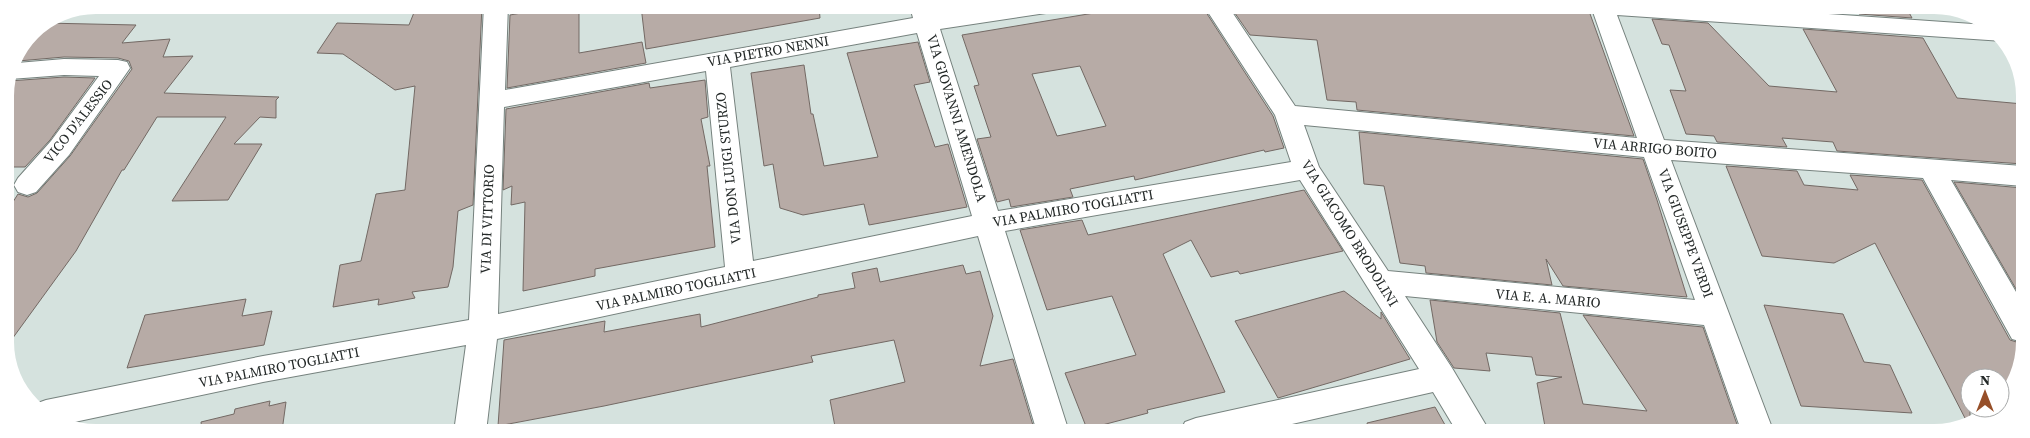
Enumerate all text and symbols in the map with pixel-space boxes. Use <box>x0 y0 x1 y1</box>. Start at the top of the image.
street label: VIA PIETRO NENNI <box>705 30 831 72</box>
street label: VIA GIOVANNI AMENDOLA <box>922 32 992 205</box>
street label: VICO D'ALESSIO <box>39 75 117 167</box>
street label: VIA DON LUIGI STURZO <box>710 91 746 245</box>
street label: VIA ARRIGO BOITO <box>1592 133 1718 163</box>
street label: VIA GIACOMO BRODOLINI <box>1297 156 1403 310</box>
street label: VIA DI VITTORIO <box>475 164 499 274</box>
street label: VIA GIUSEPPE VERDI <box>1653 166 1719 300</box>
street label: VIA PALMIRO TOGLIATTI <box>991 184 1155 232</box>
street label: VIA PALMIRO TOGLIATTI <box>594 262 758 316</box>
street label: VIA E. A. MARIO <box>1495 283 1602 313</box>
street label: VIA PALMIRO TOGLIATTI <box>197 342 361 392</box>
north arrow <box>1960 368 2010 418</box>
text: N <box>1980 370 1990 390</box>

